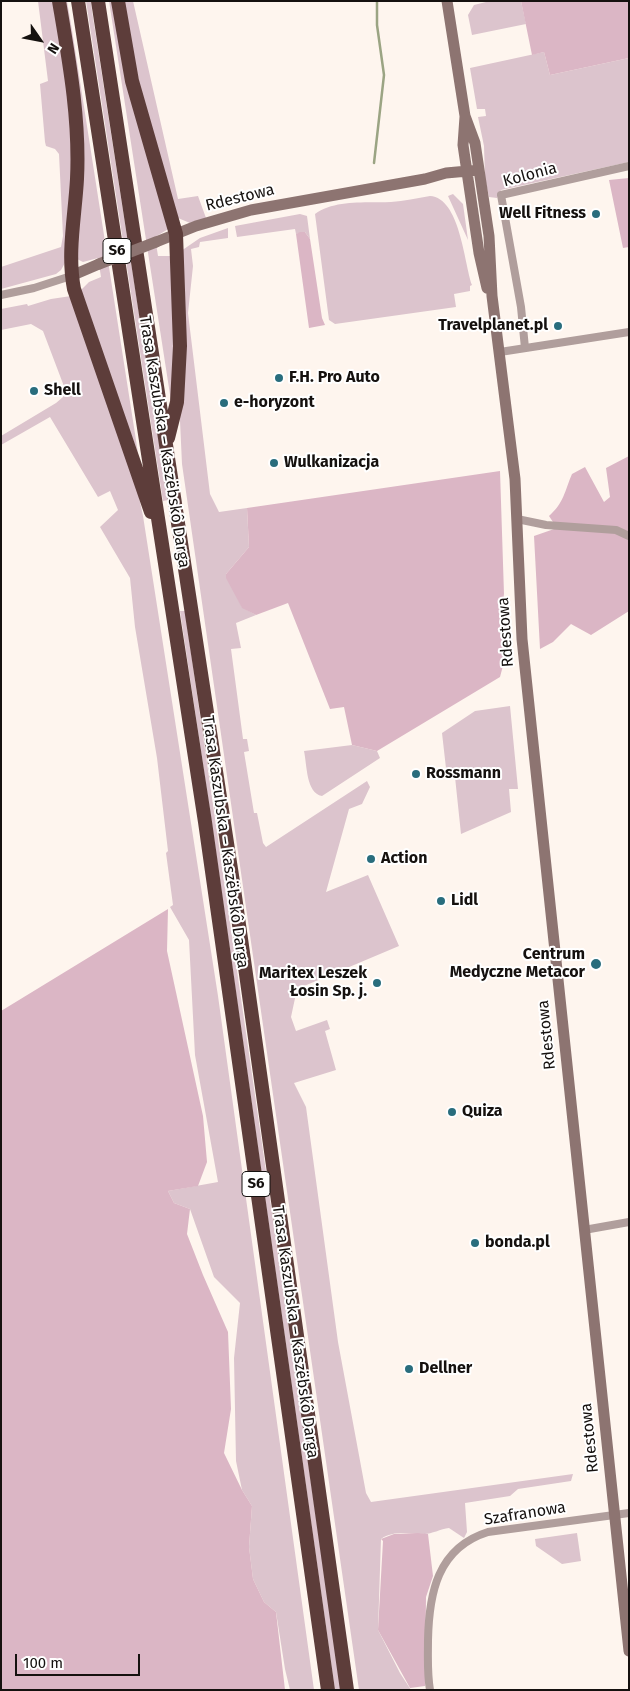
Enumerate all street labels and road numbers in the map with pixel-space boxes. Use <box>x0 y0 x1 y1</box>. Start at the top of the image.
street label: Kolonia <box>501 159 559 191</box>
street label: Rdestowa <box>204 180 276 216</box>
road number: S6 <box>103 238 131 264</box>
street label: Trasa Kaszubska – Kaszëbskô Darga <box>135 314 193 570</box>
street label: Rdestowa <box>494 596 518 668</box>
street label: Trasa Kaszubska – Kaszëbskô Darga <box>198 714 252 970</box>
street label: Rdestowa <box>534 999 560 1071</box>
road number: S6 <box>242 1172 270 1196</box>
street label: Trasa Kaszubska – Kaszëbskô Darga <box>268 1204 322 1460</box>
street label: Rdestowa <box>577 1402 603 1474</box>
street label: Szafranowa <box>483 1498 567 1530</box>

